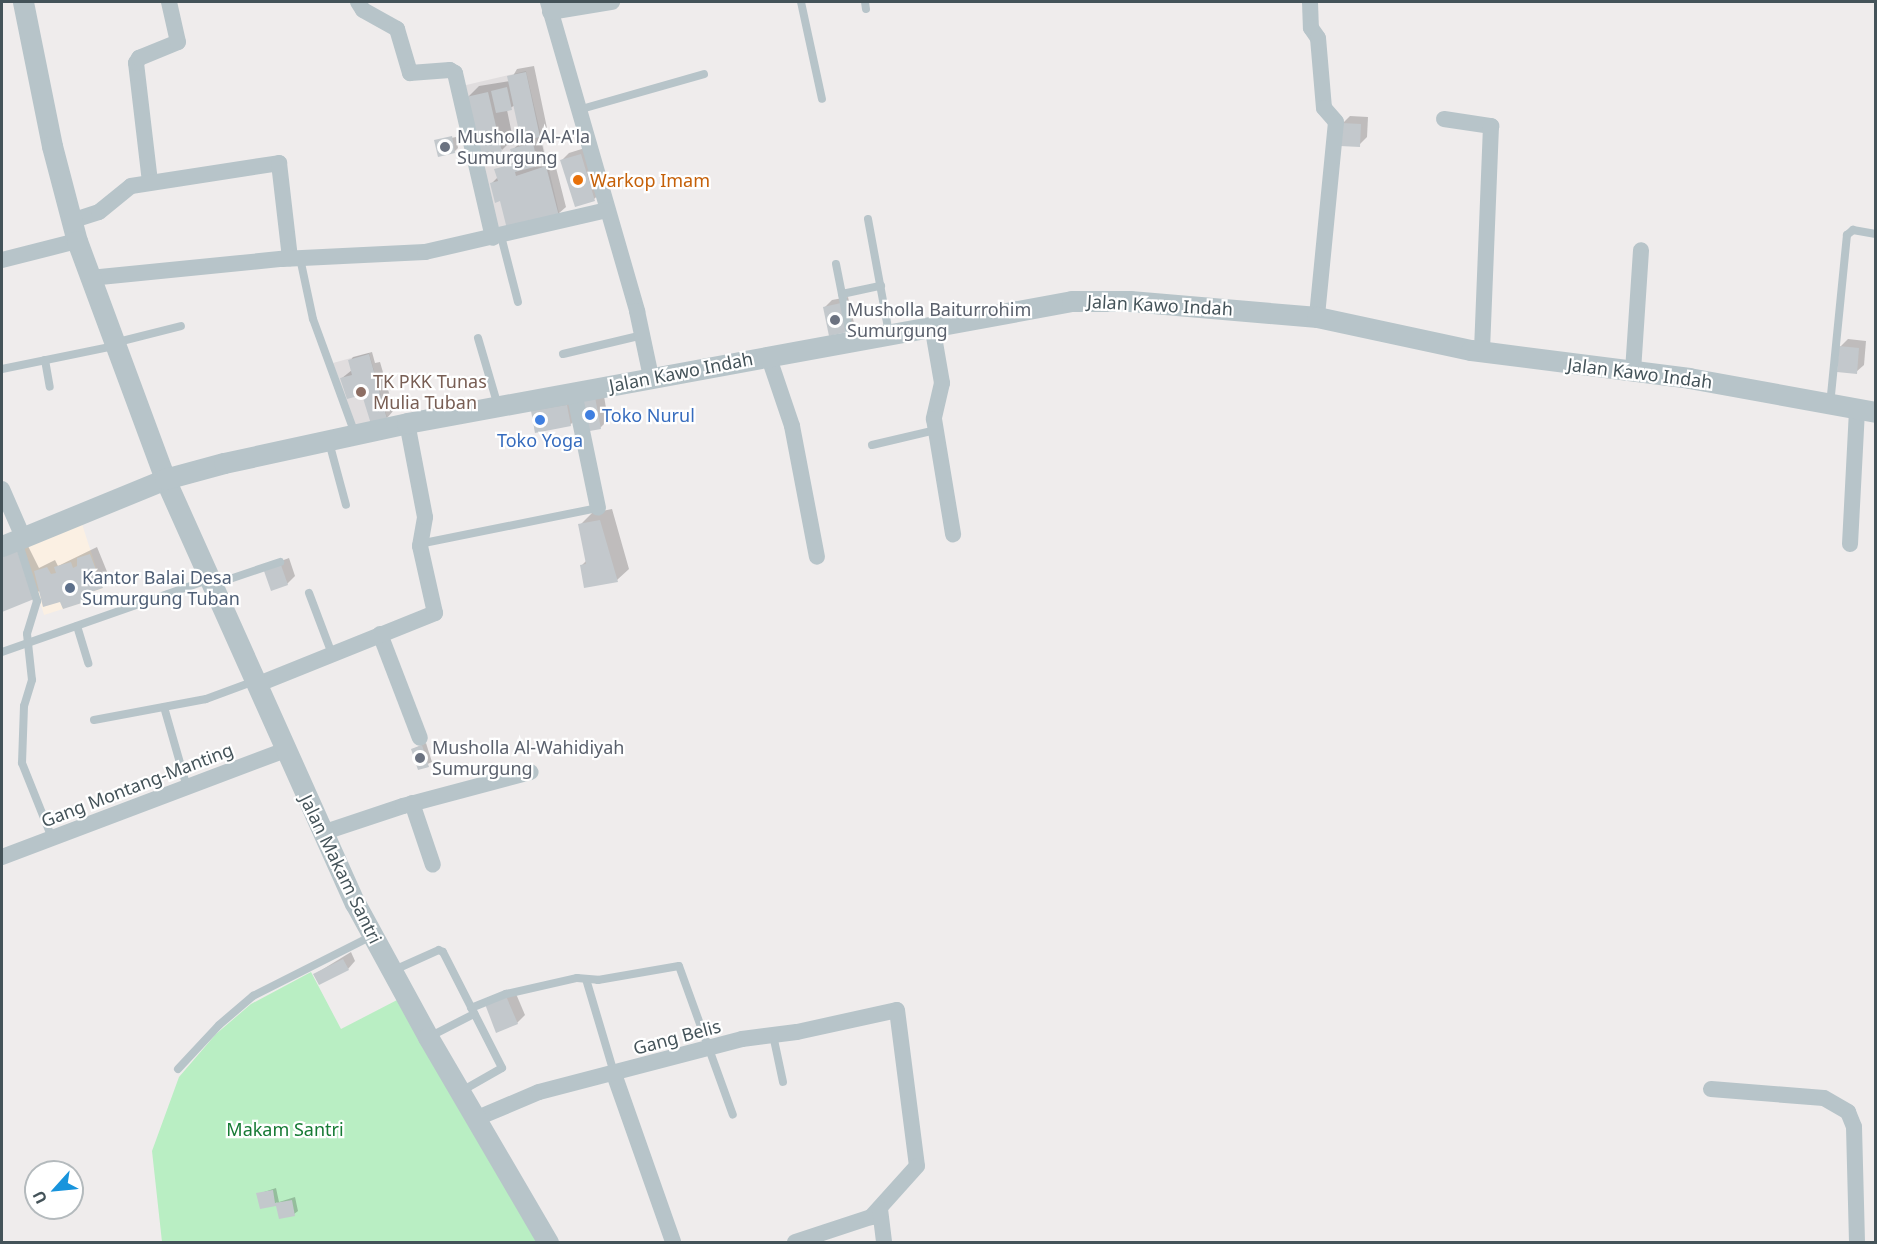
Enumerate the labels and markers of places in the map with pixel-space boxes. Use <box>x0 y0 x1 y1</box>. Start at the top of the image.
place label: Musholla Al-A'la Sumurgung <box>457 126 590 168</box>
marker: Musholla Al-A'la Sumurgung <box>438 140 452 154</box>
place label: Warkop Imam <box>590 169 710 191</box>
marker: Warkop Imam <box>571 173 585 187</box>
place label: Musholla Baiturrohim Sumurgung <box>847 299 1031 342</box>
marker: Musholla Baiturrohim Sumurgung <box>828 313 842 327</box>
place label: TK PKK Tunas Mulia Tuban <box>373 371 487 413</box>
marker: TK PKK Tunas Mulia Tuban <box>354 385 368 399</box>
place label: Toko Nurul <box>602 404 695 426</box>
marker: Toko Nurul <box>583 408 597 422</box>
marker: Toko Yoga <box>533 413 547 427</box>
place label: Toko Yoga <box>497 429 583 451</box>
place label: Kantor Balai Desa Sumurgung Tuban <box>82 567 240 610</box>
marker: Kantor Balai Desa Sumurgung Tuban <box>63 581 77 595</box>
place label: Musholla Al-Wahidiyah Sumurgung <box>432 737 624 780</box>
marker: Musholla Al-Wahidiyah Sumurgung <box>413 751 427 765</box>

